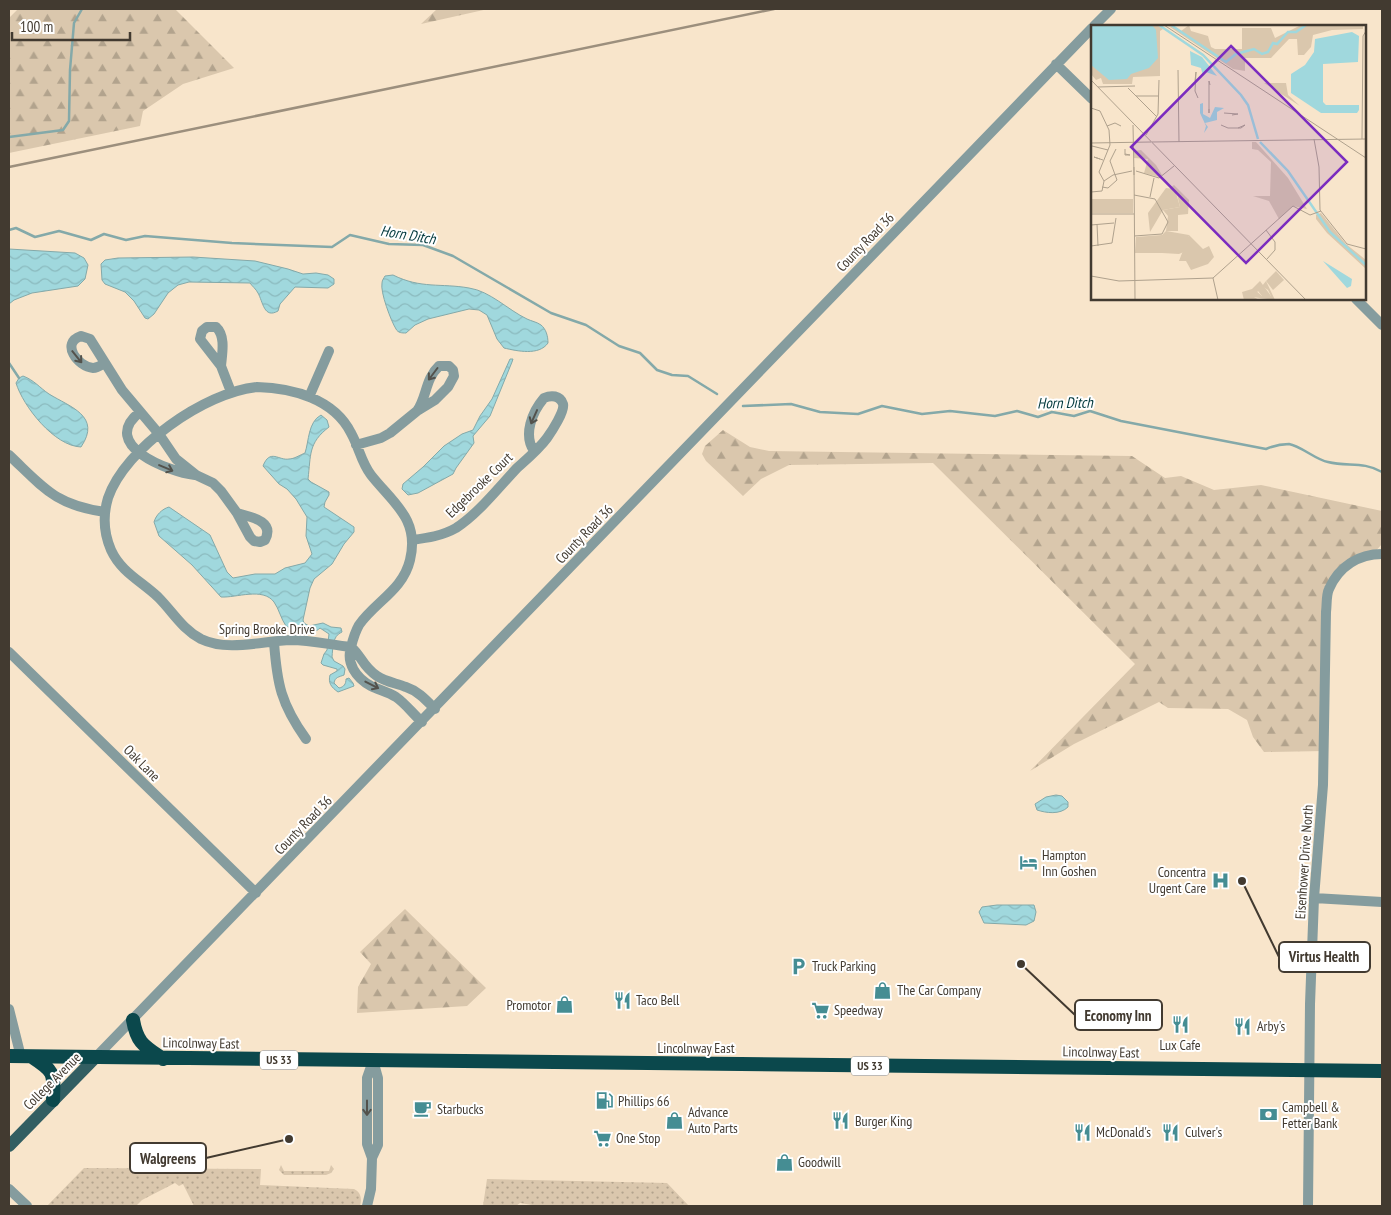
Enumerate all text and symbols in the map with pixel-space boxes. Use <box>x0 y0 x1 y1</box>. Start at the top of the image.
scale bar <box>12 10 130 42</box>
text: 100 m <box>20 17 53 36</box>
inset map <box>1091 25 1366 300</box>
street label: County Road 36 <box>832 209 898 275</box>
water label: Horn Ditch <box>379 221 438 248</box>
one-way arrow <box>71 350 82 363</box>
one-way arrow <box>428 367 439 380</box>
water label: Horn Ditch <box>1037 392 1094 412</box>
one-way arrow <box>529 409 538 424</box>
street label: Edgebrooke Court <box>442 449 516 521</box>
one-way arrow <box>158 463 173 473</box>
street label: County Road 36 <box>551 501 617 567</box>
street label: Spring Brooke Drive <box>219 620 315 638</box>
one-way arrow <box>364 681 379 690</box>
street label: Oak Lane <box>120 741 164 785</box>
street label: County Road 36 <box>270 792 336 858</box>
street label: Eisenhower Drive North <box>1291 804 1317 920</box>
place label: Hampton Inn Goshen <box>1042 846 1096 880</box>
hotel icon: Hampton Inn Goshen <box>1018 853 1038 873</box>
place label: Concentra Urgent Care <box>1149 863 1206 897</box>
hospital icon: Concentra Urgent Care <box>1210 870 1230 890</box>
callout: Virtus Health <box>1279 942 1370 972</box>
text: Virtus Health <box>1288 947 1359 966</box>
parking icon: Truck Parking <box>788 956 808 976</box>
place label: Truck Parking <box>812 957 876 975</box>
shop icon: The Car Company <box>873 980 893 1000</box>
place label: The Car Company <box>897 981 982 999</box>
restaurant icon: Taco Bell <box>612 990 632 1010</box>
place label: Taco Bell <box>636 991 680 1009</box>
shop icon: Promotor <box>555 995 575 1015</box>
place label: Promotor <box>506 996 551 1014</box>
supermarket icon: Speedway <box>810 1000 830 1020</box>
callout: Economy Inn <box>1075 1000 1162 1030</box>
place label: Speedway <box>834 1001 883 1019</box>
text: Economy Inn <box>1084 1006 1152 1025</box>
restaurant icon: Lux Cafe <box>1170 1015 1190 1035</box>
restaurant icon: Arby's <box>1233 1016 1253 1036</box>
place label: Arby's <box>1257 1017 1285 1035</box>
street label: Lincolnway East <box>162 1033 240 1053</box>
place label: Lux Cafe <box>1159 1036 1201 1054</box>
street label: Lincolnway East <box>657 1039 735 1057</box>
street label: Lincolnway East <box>1062 1042 1140 1062</box>
street label: College Avenue <box>19 1048 85 1114</box>
road number: US 33 <box>260 1050 298 1070</box>
road number: US 33 <box>851 1056 889 1076</box>
fuel station icon: Phillips 66 <box>594 1091 614 1111</box>
place label: Phillips 66 <box>618 1092 669 1110</box>
place label: Campbell & Fetter Bank <box>1282 1098 1340 1132</box>
cafe icon: Starbucks <box>413 1099 433 1119</box>
one-way arrow <box>362 1100 372 1116</box>
place label: Starbucks <box>437 1100 484 1118</box>
place label: Advance Auto Parts <box>688 1103 738 1137</box>
bank icon: Campbell & Fetter Bank <box>1258 1105 1278 1125</box>
shop icon: Advance Auto Parts <box>664 1110 684 1130</box>
restaurant icon: Burger King <box>831 1111 851 1131</box>
place label: Burger King <box>855 1112 912 1130</box>
restaurant icon: McDonald's <box>1072 1122 1092 1142</box>
restaurant icon: Culver's <box>1161 1122 1181 1142</box>
place label: McDonald's <box>1096 1123 1151 1141</box>
place label: Culver's <box>1185 1123 1222 1141</box>
supermarket icon: One Stop <box>592 1128 612 1148</box>
place label: One Stop <box>616 1129 660 1147</box>
callout: Walgreens <box>130 1143 206 1173</box>
text: Walgreens <box>139 1149 196 1168</box>
shop icon: Goodwill <box>774 1152 794 1172</box>
place label: Goodwill <box>798 1153 842 1171</box>

